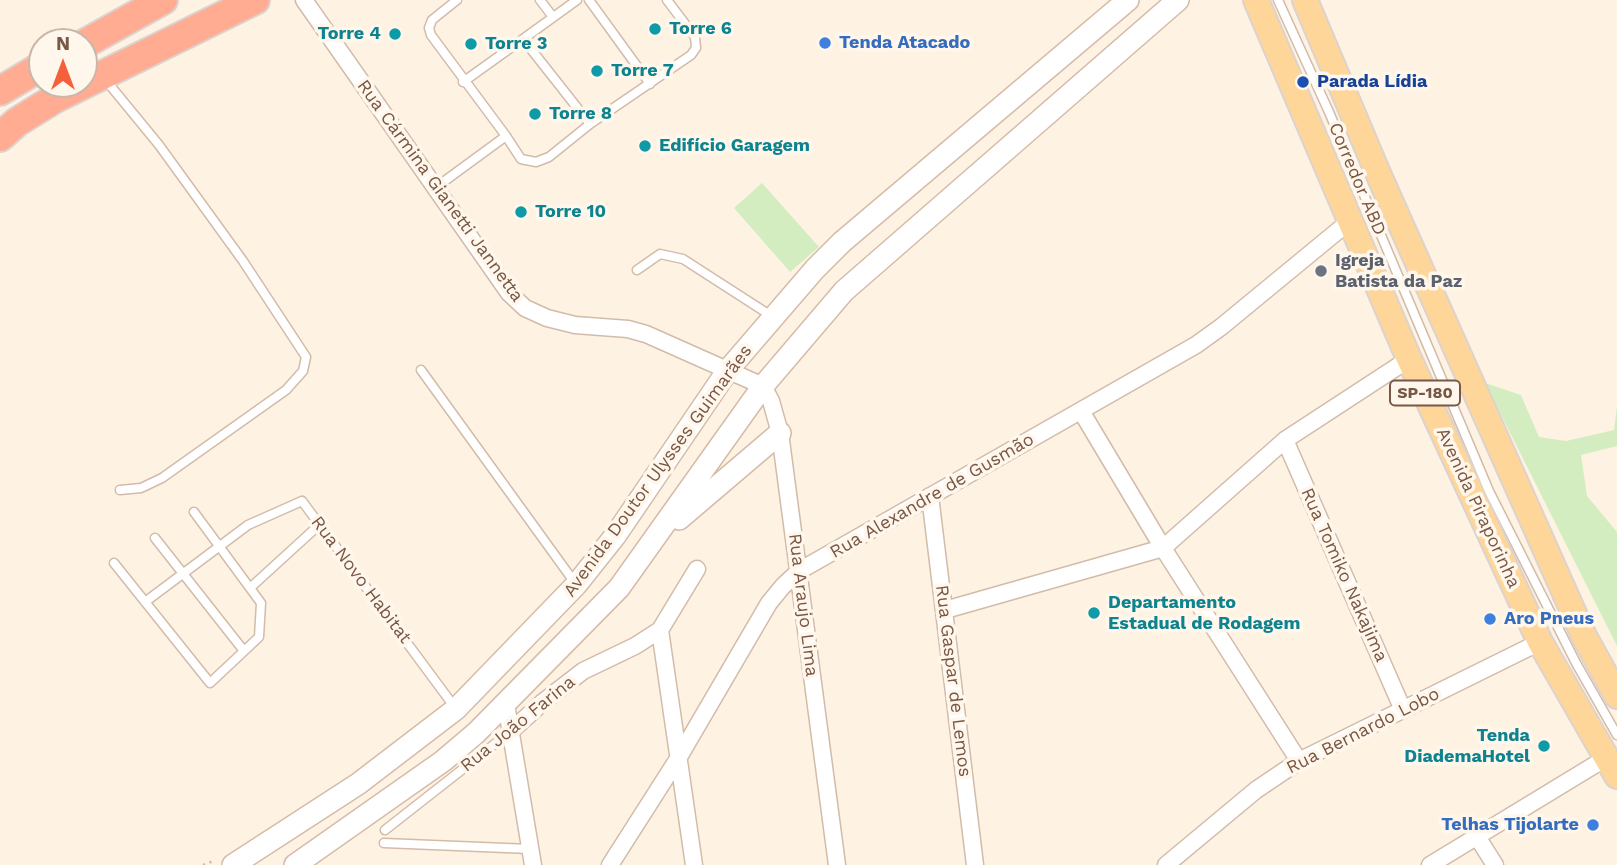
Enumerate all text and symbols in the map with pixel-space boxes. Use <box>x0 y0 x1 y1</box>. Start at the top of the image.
place label: Torre 6 <box>669 18 732 40</box>
marker: Torre 6 <box>647 21 663 37</box>
place label: Torre 4 <box>318 23 381 45</box>
marker: Torre 4 <box>387 26 403 42</box>
north arrow <box>28 28 98 98</box>
text: N <box>56 32 70 55</box>
place label: Tenda Atacado <box>839 32 970 54</box>
place label: Torre 3 <box>485 33 547 55</box>
marker: Tenda Atacado <box>817 35 833 51</box>
marker: Torre 3 <box>463 36 479 52</box>
place label: Torre 7 <box>611 60 674 82</box>
marker: Torre 7 <box>589 63 605 79</box>
place label: Parada Lídia <box>1317 71 1427 93</box>
marker: Parada Lídia <box>1295 74 1311 90</box>
street label: Rua Cármina Gianetti Jannetta <box>352 76 528 306</box>
place label: Torre 8 <box>549 103 612 125</box>
marker: Torre 8 <box>527 106 543 122</box>
street label: Corredor ABD <box>1324 119 1390 239</box>
place label: Edifício Garagem <box>659 135 810 157</box>
marker: Edifício Garagem <box>637 138 653 154</box>
place label: Torre 10 <box>535 201 606 223</box>
marker: Torre 10 <box>513 204 529 220</box>
place label: Igreja Batista da Paz <box>1335 250 1462 292</box>
marker: Igreja Batista da Paz <box>1313 263 1329 279</box>
street label: Avenida Doutor Ulysses Guimarães <box>559 341 757 601</box>
road number: SP-180 <box>1390 380 1460 406</box>
street label: Avenida Piraporinha <box>1431 424 1525 592</box>
street label: Rua Alexandre de Gusmão <box>826 429 1038 563</box>
street label: Rua Tomiko Nakajima <box>1296 485 1392 665</box>
street label: Rua Novo Habitat <box>306 512 416 648</box>
street label: Rua Araujo Lima <box>784 532 822 678</box>
street label: Rua Gaspar de Lemos <box>931 584 975 778</box>
place label: Departamento Estadual de Rodagem <box>1108 592 1300 634</box>
marker: Departamento Estadual de Rodagem <box>1086 605 1102 621</box>
place label: Aro Pneus <box>1504 608 1594 630</box>
marker: Aro Pneus <box>1482 611 1498 627</box>
street label: Rua João Farina <box>456 671 580 777</box>
street label: Rua Bernardo Lobo <box>1283 683 1443 779</box>
place label: Tenda DiademaHotel <box>1404 725 1530 768</box>
marker: Tenda DiademaHotel <box>1536 738 1552 754</box>
place label: Telhas Tijolarte <box>1441 814 1579 836</box>
marker: Telhas Tijolarte <box>1585 817 1601 833</box>

